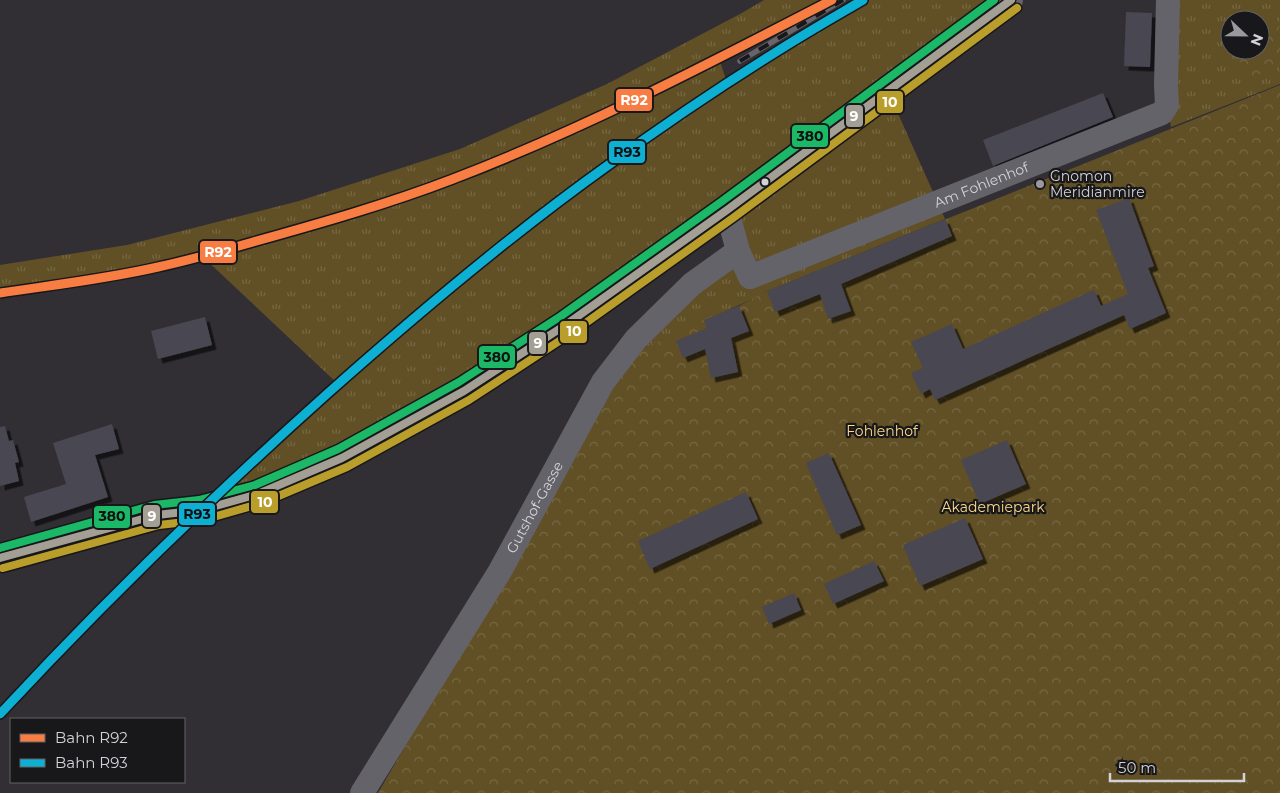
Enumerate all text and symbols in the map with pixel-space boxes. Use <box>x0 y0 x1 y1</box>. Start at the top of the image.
north arrow <box>1220 10 1270 60</box>
text: N <box>1247 31 1268 48</box>
line badge: R92 <box>615 88 653 112</box>
line badge: 10 <box>876 90 904 114</box>
text: R92 <box>620 91 648 109</box>
text: 10 <box>883 93 898 111</box>
line badge: 9 <box>845 104 864 128</box>
text: 9 <box>850 107 859 125</box>
line badge: 380 <box>791 124 829 148</box>
text: 380 <box>795 127 824 145</box>
line badge: R93 <box>608 140 646 164</box>
text: R93 <box>613 143 641 161</box>
street label: Am Fohlenhof <box>931 158 1032 212</box>
place label: Gnomon Meridianmire <box>1050 167 1145 201</box>
unlabelled marker <box>760 177 770 187</box>
marker: Gnomon Meridianmire <box>1034 178 1046 190</box>
line badge: R92 <box>199 240 237 264</box>
text: R92 <box>204 243 232 261</box>
line badge: 10 <box>559 320 588 344</box>
text: 10 <box>567 322 582 340</box>
line badge: 9 <box>528 331 547 355</box>
text: 9 <box>534 334 543 352</box>
line badge: 380 <box>478 345 516 369</box>
text: 380 <box>482 348 511 366</box>
park label: Fohlenhof <box>846 422 919 440</box>
street label: Gutshof-Gasse <box>502 458 567 556</box>
line badge: 10 <box>250 490 279 514</box>
text: 10 <box>258 493 273 511</box>
park label: Akademiepark <box>941 498 1045 516</box>
line badge: R93 <box>178 502 216 526</box>
line badge: 9 <box>142 504 161 528</box>
line badge: 380 <box>93 505 131 529</box>
text: R93 <box>183 505 211 523</box>
text: 380 <box>97 507 126 525</box>
text: 9 <box>148 507 157 525</box>
legend <box>10 718 185 783</box>
text: Bahn R92 <box>55 728 128 747</box>
scale bar <box>1110 750 1244 782</box>
text: Bahn R93 <box>55 753 128 772</box>
text: 50 m <box>1118 758 1156 777</box>

